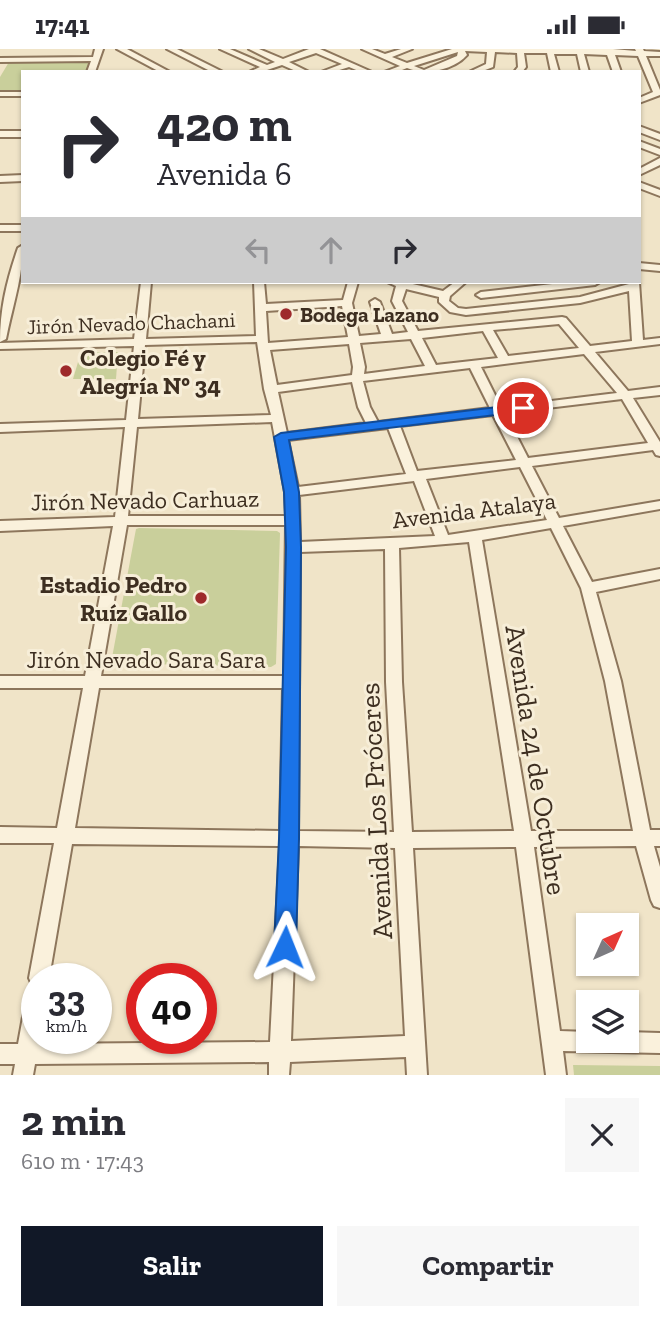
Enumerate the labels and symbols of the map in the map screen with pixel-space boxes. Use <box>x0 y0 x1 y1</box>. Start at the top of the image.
place label: Bodega Lazano <box>300 302 439 327</box>
marker: Bodega Lazano <box>278 306 294 322</box>
street label: Jirón Nevado Chachani <box>26 307 236 339</box>
place label: Colegio Fé y Alegría N° 34 <box>80 343 221 400</box>
marker: Colegio Fé y Alegría N° 34 <box>58 363 74 379</box>
pin <box>493 378 553 438</box>
street label: Jirón Nevado Carhuaz <box>31 484 259 516</box>
street label: Avenida Atalaya <box>391 486 558 534</box>
place label: Estadio Pedro Ruíz Gallo <box>40 570 187 627</box>
marker: Estadio Pedro Ruíz Gallo <box>193 590 209 606</box>
street label: Avenida 24 de Octubre <box>498 623 574 897</box>
street label: Jirón Nevado Sara Sara <box>26 645 266 674</box>
street label: Avenida Los Próceres <box>353 682 399 940</box>
position arrow <box>248 910 322 984</box>
north arrow <box>576 913 639 977</box>
speed limit sign: 40 <box>126 963 217 1054</box>

